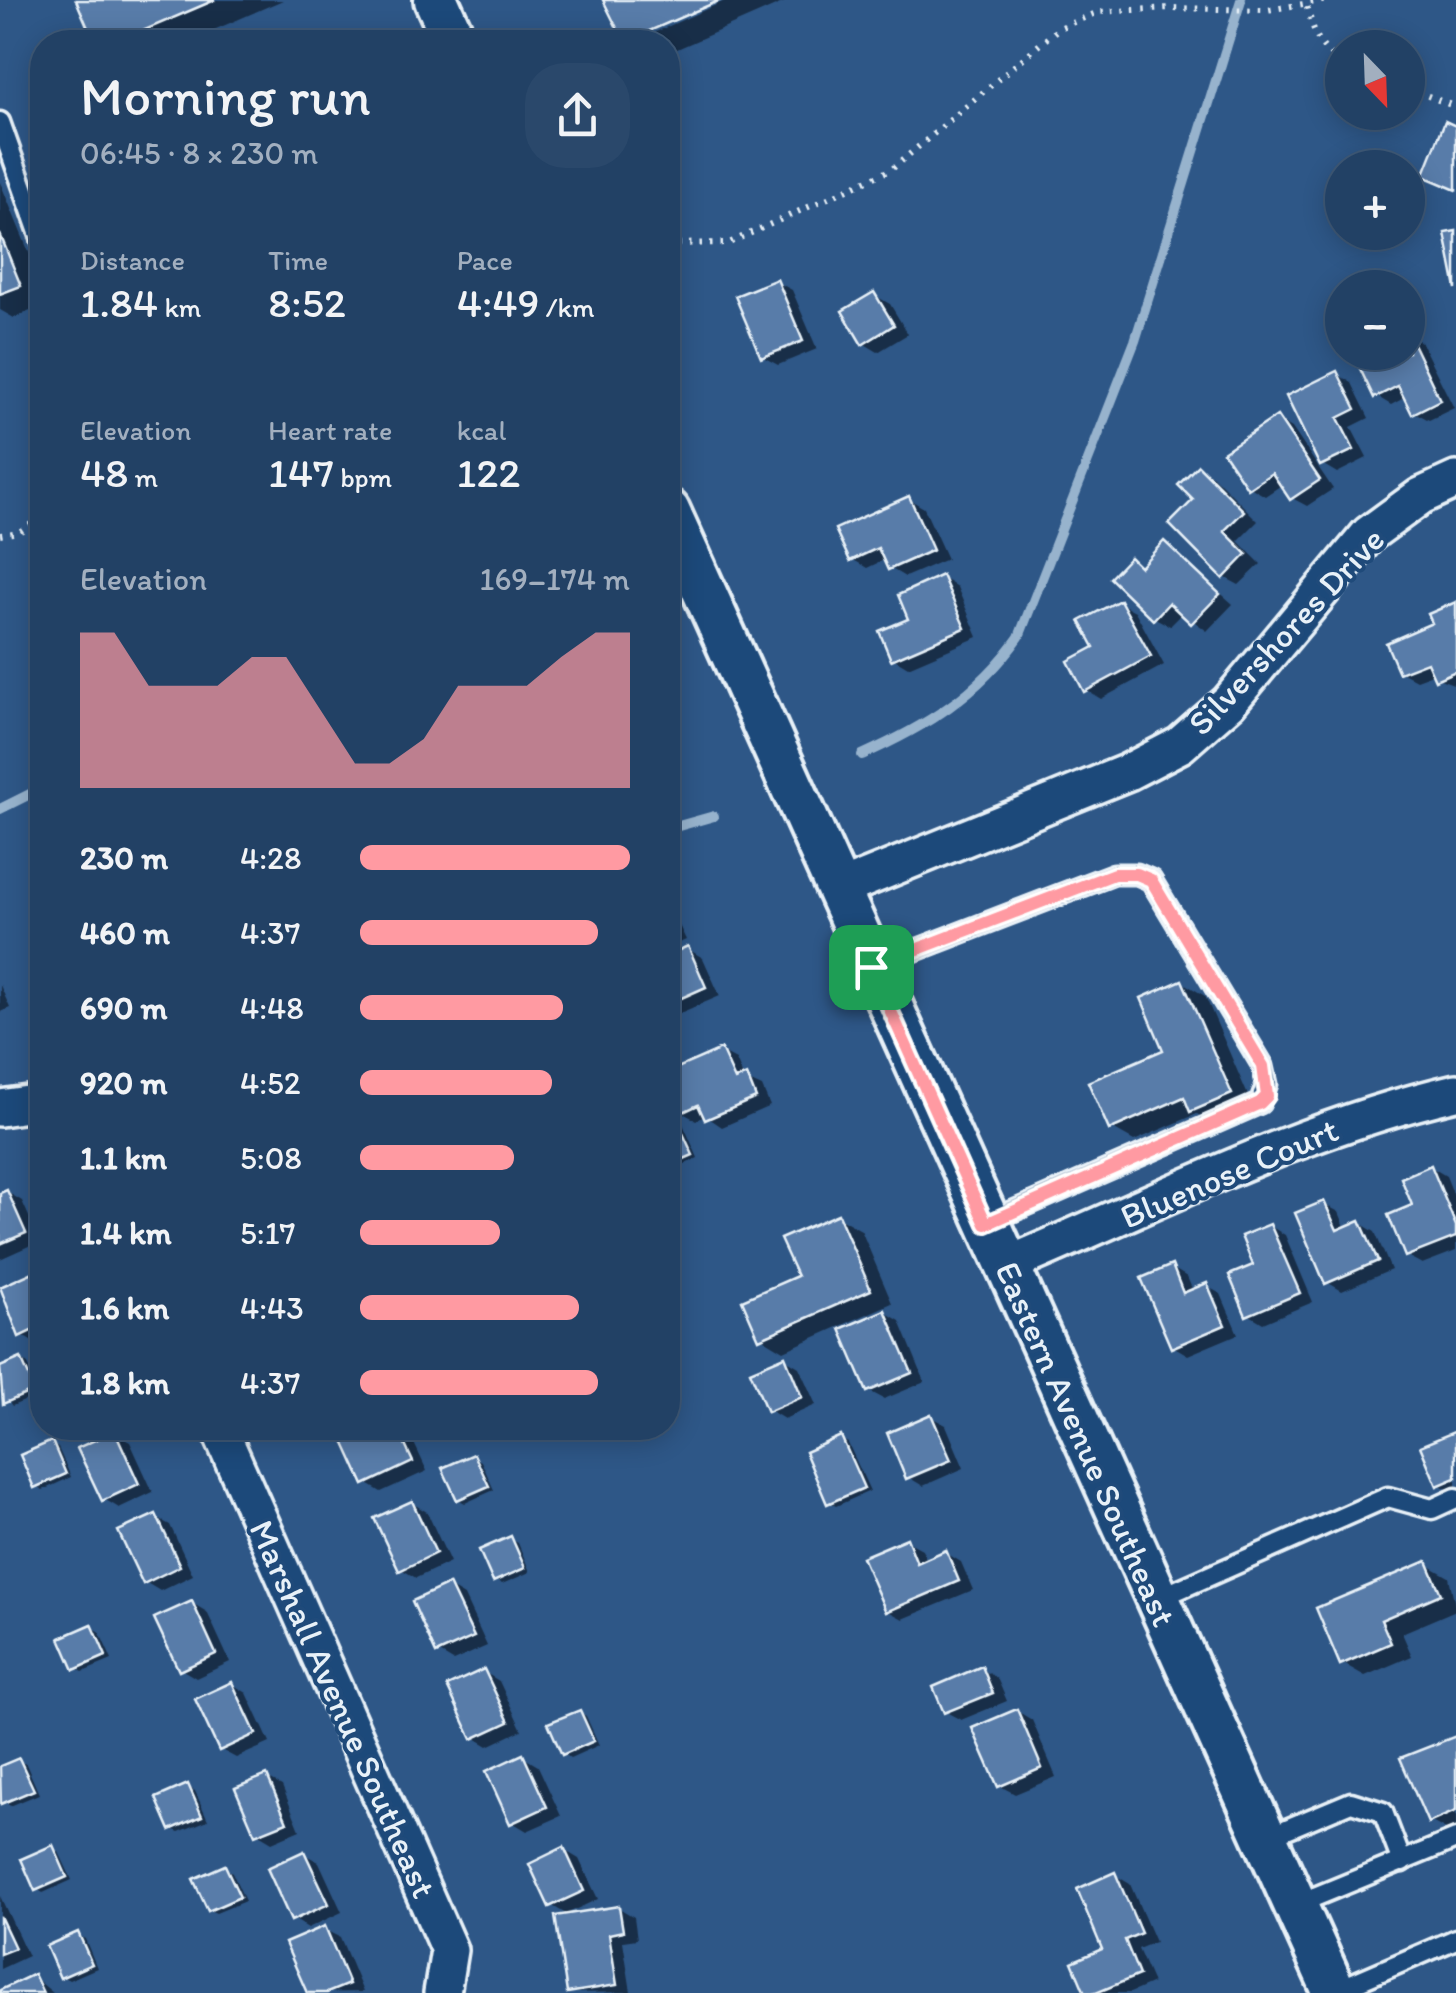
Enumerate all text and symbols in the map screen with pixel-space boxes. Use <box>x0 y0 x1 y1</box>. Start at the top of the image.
north arrow <box>1325 30 1425 130</box>
map controls <box>1325 30 1425 370</box>
text: Morning run <box>80 63 371 129</box>
button: share <box>525 63 630 168</box>
text: 06:45 · 8 × 230 m <box>80 134 318 172</box>
button: + <box>1325 150 1425 250</box>
text: Distance <box>80 243 185 277</box>
text: Time <box>268 243 328 277</box>
text: Pace <box>457 243 513 277</box>
button: − <box>1325 270 1425 370</box>
text: 1.84 <box>80 277 158 328</box>
text: 8:52 <box>268 277 346 328</box>
text: 4:49 <box>457 277 539 328</box>
text: km <box>158 290 201 324</box>
text: /km <box>539 290 595 324</box>
text: Elevation <box>80 413 191 447</box>
text: Heart rate <box>268 413 392 447</box>
text: kcal <box>457 413 506 447</box>
text: 48 <box>80 447 128 498</box>
text: 147 <box>268 447 334 498</box>
text: 122 <box>457 447 520 498</box>
text: m <box>128 460 158 494</box>
text: bpm <box>334 460 392 494</box>
street label: Silvershores Drive <box>1179 518 1393 744</box>
text: Elevation <box>80 560 207 598</box>
text: 169–174 m <box>480 560 630 598</box>
text: 230 m <box>80 839 168 877</box>
text: 4:28 <box>240 839 301 877</box>
text: 460 m <box>80 914 170 952</box>
text: 4:37 <box>240 914 300 952</box>
pin <box>829 925 914 1010</box>
icon: arrive <box>844 940 899 995</box>
text: 690 m <box>80 989 168 1027</box>
text: 4:48 <box>240 989 304 1027</box>
text: 920 m <box>80 1064 167 1102</box>
text: 4:52 <box>240 1064 301 1102</box>
street label: Bluenose Court <box>1114 1108 1344 1238</box>
text: 1.1 km <box>80 1139 167 1177</box>
text: 5:08 <box>240 1139 302 1177</box>
text: 1.4 km <box>80 1214 171 1252</box>
text: 5:17 <box>240 1214 295 1252</box>
street label: Eastern Avenue Southeast <box>986 1255 1186 1633</box>
text: 1.6 km <box>80 1289 169 1327</box>
text: 4:43 <box>240 1289 304 1327</box>
text: 1.8 km <box>80 1364 170 1402</box>
text: 4:37 <box>240 1364 300 1402</box>
street label: Marshall Avenue Southeast <box>241 1513 445 1905</box>

